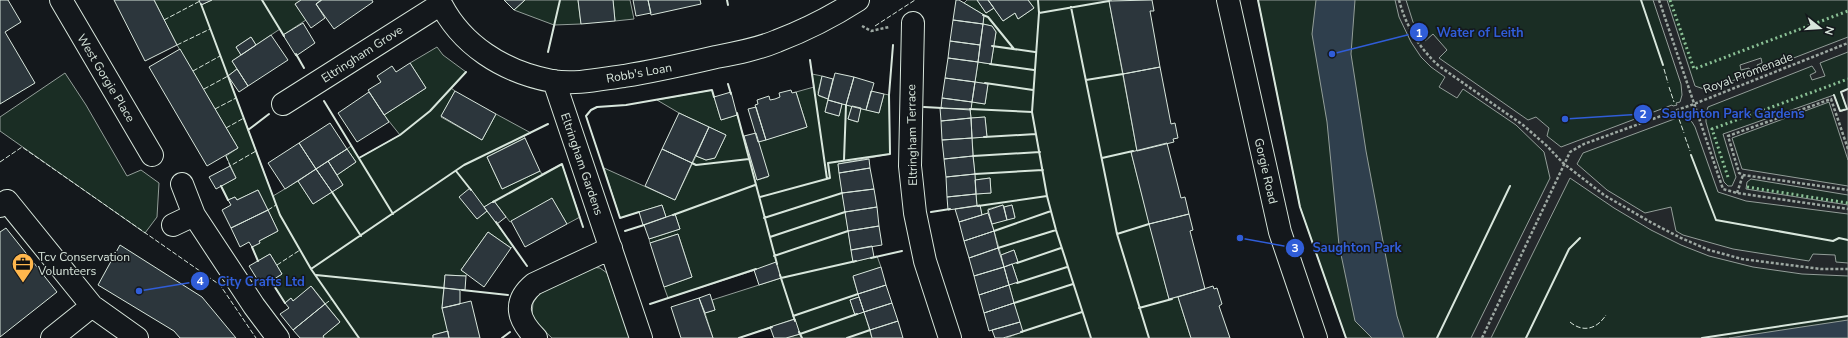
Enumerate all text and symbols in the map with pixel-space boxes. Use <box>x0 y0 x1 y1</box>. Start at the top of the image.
north arrow <box>1800 8 1840 48</box>
callout: Water of Leith <box>1409 20 1532 45</box>
street label: Eltringham Grove <box>318 22 406 86</box>
text: Water of Leith <box>1436 24 1524 42</box>
text: 1 <box>1415 25 1423 41</box>
text: N <box>1821 25 1837 37</box>
street label: West Gorgie Place <box>73 31 139 125</box>
street label: Royal Promenade <box>1701 48 1795 98</box>
street label: Robb's Loan <box>605 59 673 87</box>
street label: Eltringham Terrace <box>903 84 921 186</box>
callout: Saughton Park Gardens <box>1633 101 1812 126</box>
text: Saughton Park Gardens <box>1661 105 1805 123</box>
text: 2 <box>1639 106 1647 122</box>
street label: Eltringham Gardens <box>557 111 607 218</box>
street label: Gorgie Road <box>1251 137 1281 205</box>
callout: Saughton Park <box>1285 235 1410 260</box>
text: Saughton Park <box>1312 239 1403 257</box>
text: 3 <box>1291 240 1299 256</box>
place label: Tcv Conservation Volunteers <box>37 249 130 279</box>
office icon: Tcv Conservation Volunteers <box>10 251 36 284</box>
callout: City Crafts Ltd <box>190 268 313 293</box>
text: 4 <box>196 273 204 289</box>
text: City Crafts Ltd <box>217 273 305 291</box>

